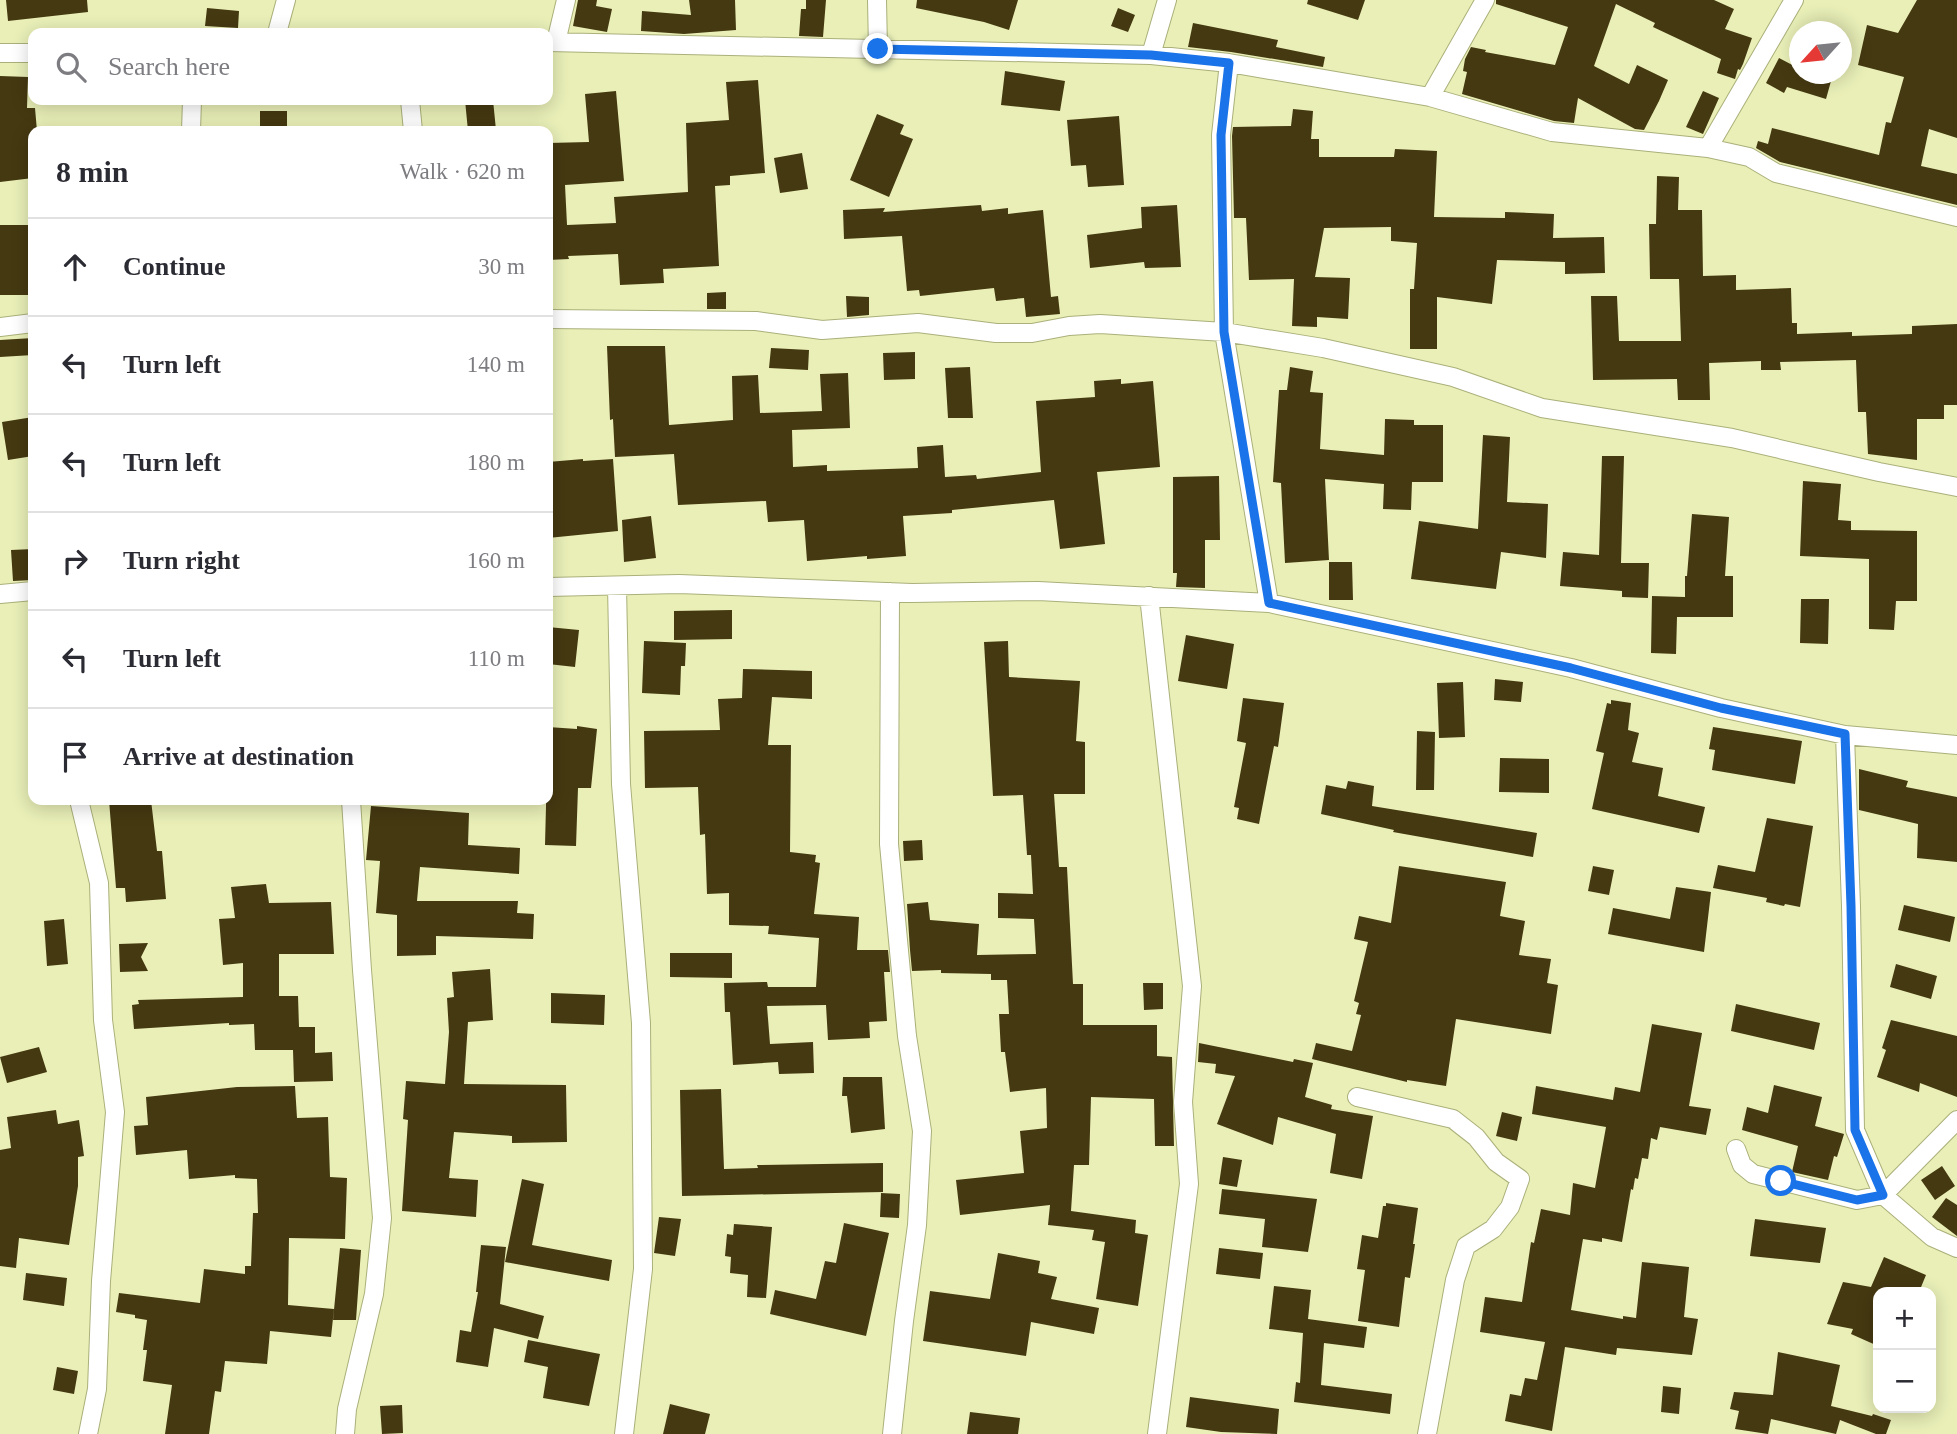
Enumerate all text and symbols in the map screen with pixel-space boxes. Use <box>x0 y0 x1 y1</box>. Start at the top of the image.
north arrow <box>1789 21 1852 84</box>
search box <box>28 28 553 105</box>
route end <box>862 33 893 64</box>
icon: search <box>52 48 90 86</box>
text: Search here <box>108 52 230 81</box>
text: 8 min <box>56 155 129 188</box>
text: Walk · 620 m <box>400 159 525 184</box>
icon: ahead <box>56 248 94 286</box>
text: Continue <box>123 252 226 281</box>
text: 30 m <box>478 254 525 279</box>
icon: left <box>56 346 94 384</box>
text: Turn left <box>123 350 221 379</box>
text: 140 m <box>467 352 525 377</box>
icon: left <box>56 444 94 482</box>
text: Turn left <box>123 448 221 477</box>
text: 180 m <box>467 450 525 475</box>
icon: right <box>56 542 94 580</box>
text: Turn right <box>123 546 240 575</box>
text: 160 m <box>467 548 525 573</box>
icon: left <box>56 640 94 678</box>
text: Turn left <box>123 644 221 673</box>
text: 110 m <box>468 646 525 671</box>
icon: arrive <box>56 738 94 776</box>
text: Arrive at destination <box>123 742 354 771</box>
route start <box>1765 1165 1796 1196</box>
map controls <box>1873 1287 1936 1413</box>
button: + <box>1873 1287 1936 1350</box>
button: − <box>1873 1350 1936 1413</box>

